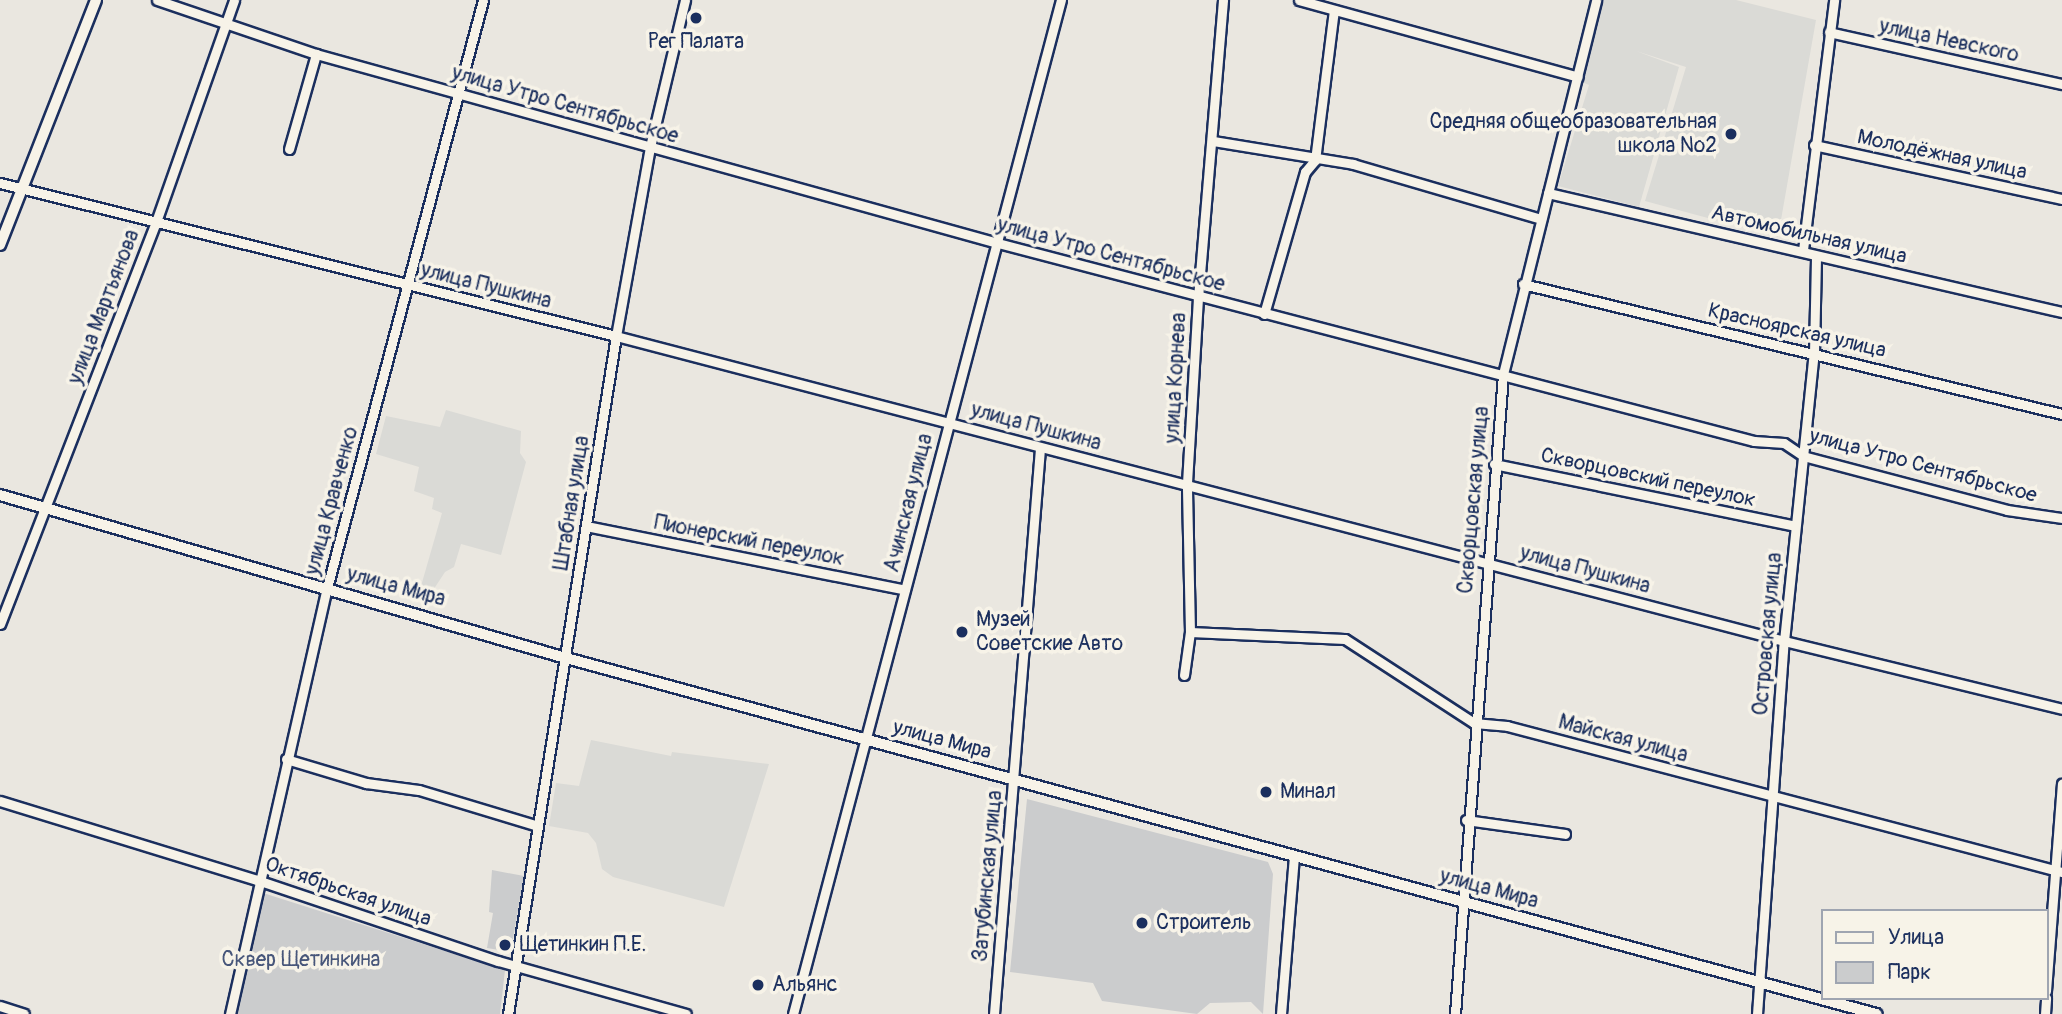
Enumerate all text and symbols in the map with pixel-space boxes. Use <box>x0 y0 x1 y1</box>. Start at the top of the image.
marker: Рег Палата <box>688 10 704 26</box>
street label: улица Невского <box>1877 14 2021 68</box>
place label: Рег Палата <box>648 29 744 55</box>
street label: улица Утро Сентябрьское <box>449 61 681 149</box>
place label: Средняя общеобразовательная школа №2 <box>1430 109 1717 159</box>
street label: Молодёжная улица <box>1855 125 2029 185</box>
marker: Средняя общеобразовательная школа №2 <box>1723 126 1739 142</box>
street label: Автомобильная улица <box>1709 200 1909 270</box>
street label: улица Утро Сентябрьское <box>994 212 1228 298</box>
street label: улица Мартьянова <box>63 226 145 388</box>
street label: улица Пушкина <box>418 258 554 314</box>
street label: Красноярская улица <box>1706 298 1888 364</box>
street label: улица Корнева <box>1160 312 1192 444</box>
street label: улица Пушкина <box>968 398 1104 456</box>
street label: Скворцовская улица <box>1453 405 1495 595</box>
street label: улица Утро Сентябрьское <box>1806 423 2040 509</box>
street label: улица Кравченко <box>300 424 364 578</box>
street label: Ачинская улица <box>880 431 938 575</box>
street label: Штабная улица <box>549 434 595 572</box>
street label: Скворцовский переулок <box>1538 443 1758 513</box>
street label: Пионерский переулок <box>652 510 846 572</box>
street label: улица Пушкина <box>1517 541 1653 599</box>
street label: Островская улица <box>1748 551 1788 717</box>
street label: улица Мира <box>344 562 448 612</box>
place label: Музей Советские Авто <box>976 607 1123 657</box>
marker: Музей Советские Авто <box>954 624 970 640</box>
street label: Майская улица <box>1556 710 1690 768</box>
street label: улица Мира <box>890 715 994 765</box>
place label: Минал <box>1280 779 1336 805</box>
marker: Минал <box>1258 784 1274 800</box>
street label: Затубинская улица <box>968 789 1008 963</box>
street label: Октябрьская улица <box>262 852 434 932</box>
street label: улица Мира <box>1437 864 1541 914</box>
legend <box>1820 909 2048 1000</box>
place label: Строитель <box>1156 910 1252 936</box>
marker: Строитель <box>1134 915 1150 931</box>
text: Улица <box>1888 924 1944 951</box>
place label: Щетинкин П.Е. <box>519 932 646 958</box>
marker: Щетинкин П.Е. <box>497 937 513 953</box>
park label: Сквер Щетинкина <box>222 947 380 973</box>
text: Парк <box>1888 959 1931 986</box>
place label: Альянс <box>772 972 837 998</box>
marker: Альянс <box>750 977 766 993</box>

